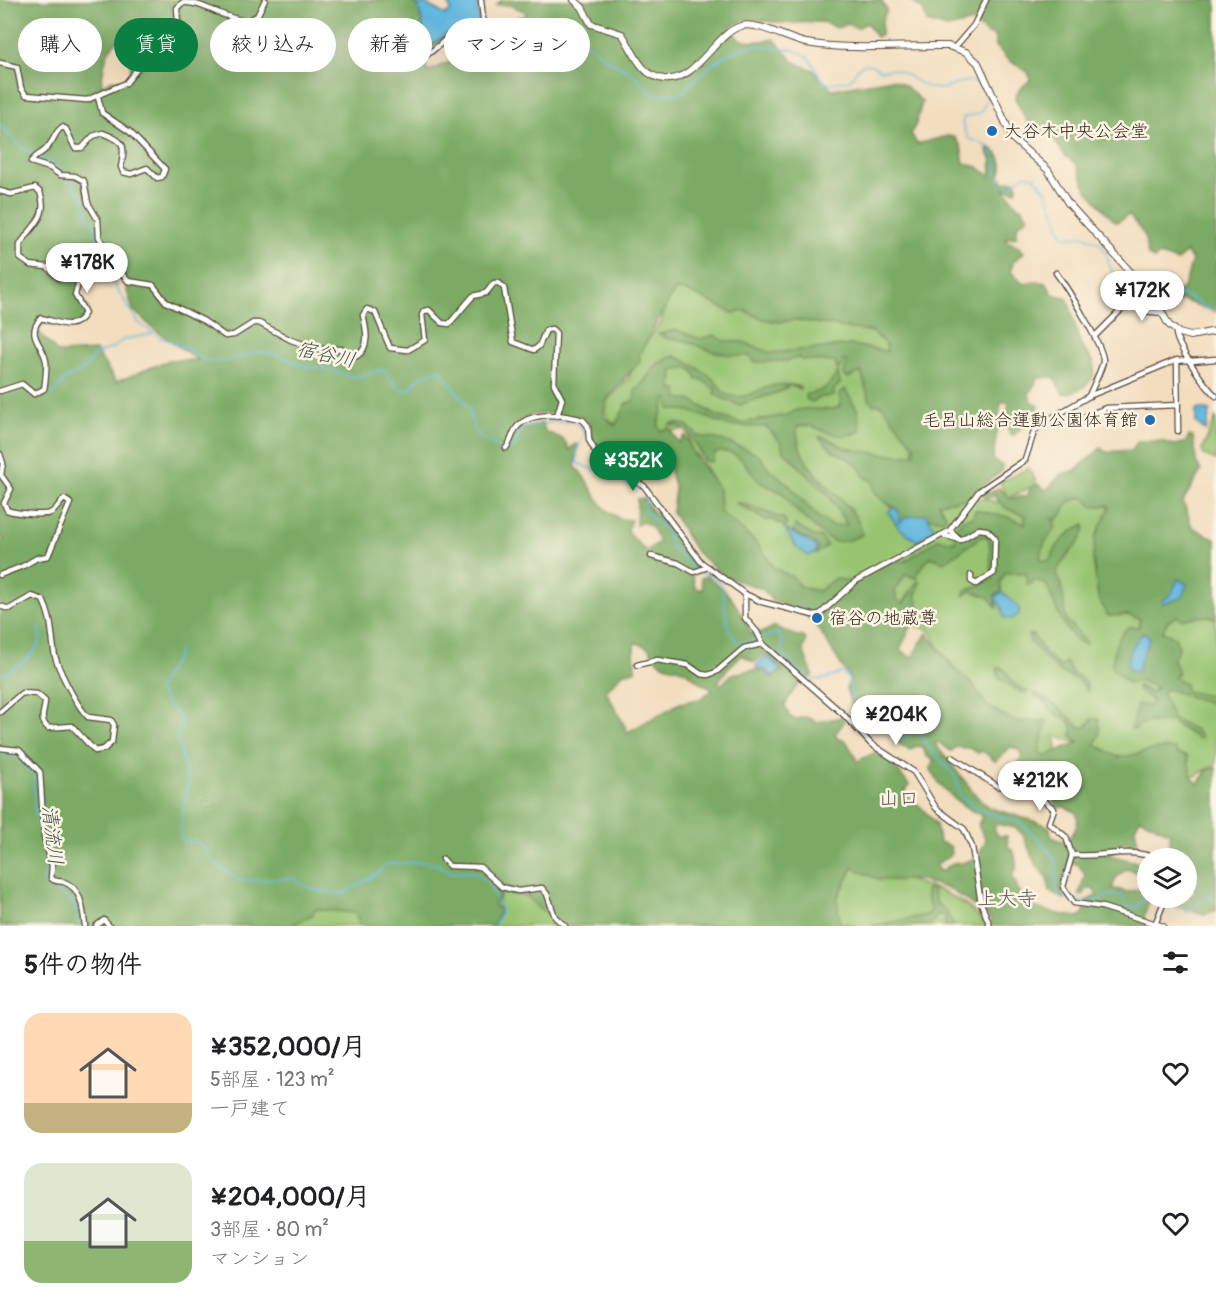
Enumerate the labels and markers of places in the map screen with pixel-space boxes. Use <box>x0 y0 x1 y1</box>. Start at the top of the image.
place label: 大谷木中央公会堂 <box>1004 120 1148 143</box>
marker: 大谷木中央公会堂 <box>985 124 999 138</box>
pin: ¥178K <box>45 243 129 294</box>
pin: ¥172K <box>1100 271 1184 322</box>
place label: 毛呂山総合運動公園体育館 <box>922 409 1138 432</box>
marker: 毛呂山総合運動公園体育館 <box>1143 413 1157 427</box>
pin: ¥352K <box>591 441 675 492</box>
place label: 宿谷の地蔵尊 <box>829 607 937 630</box>
marker: 宿谷の地蔵尊 <box>810 611 824 625</box>
pin: ¥204K <box>854 695 938 746</box>
pin: ¥212K <box>998 761 1082 812</box>

